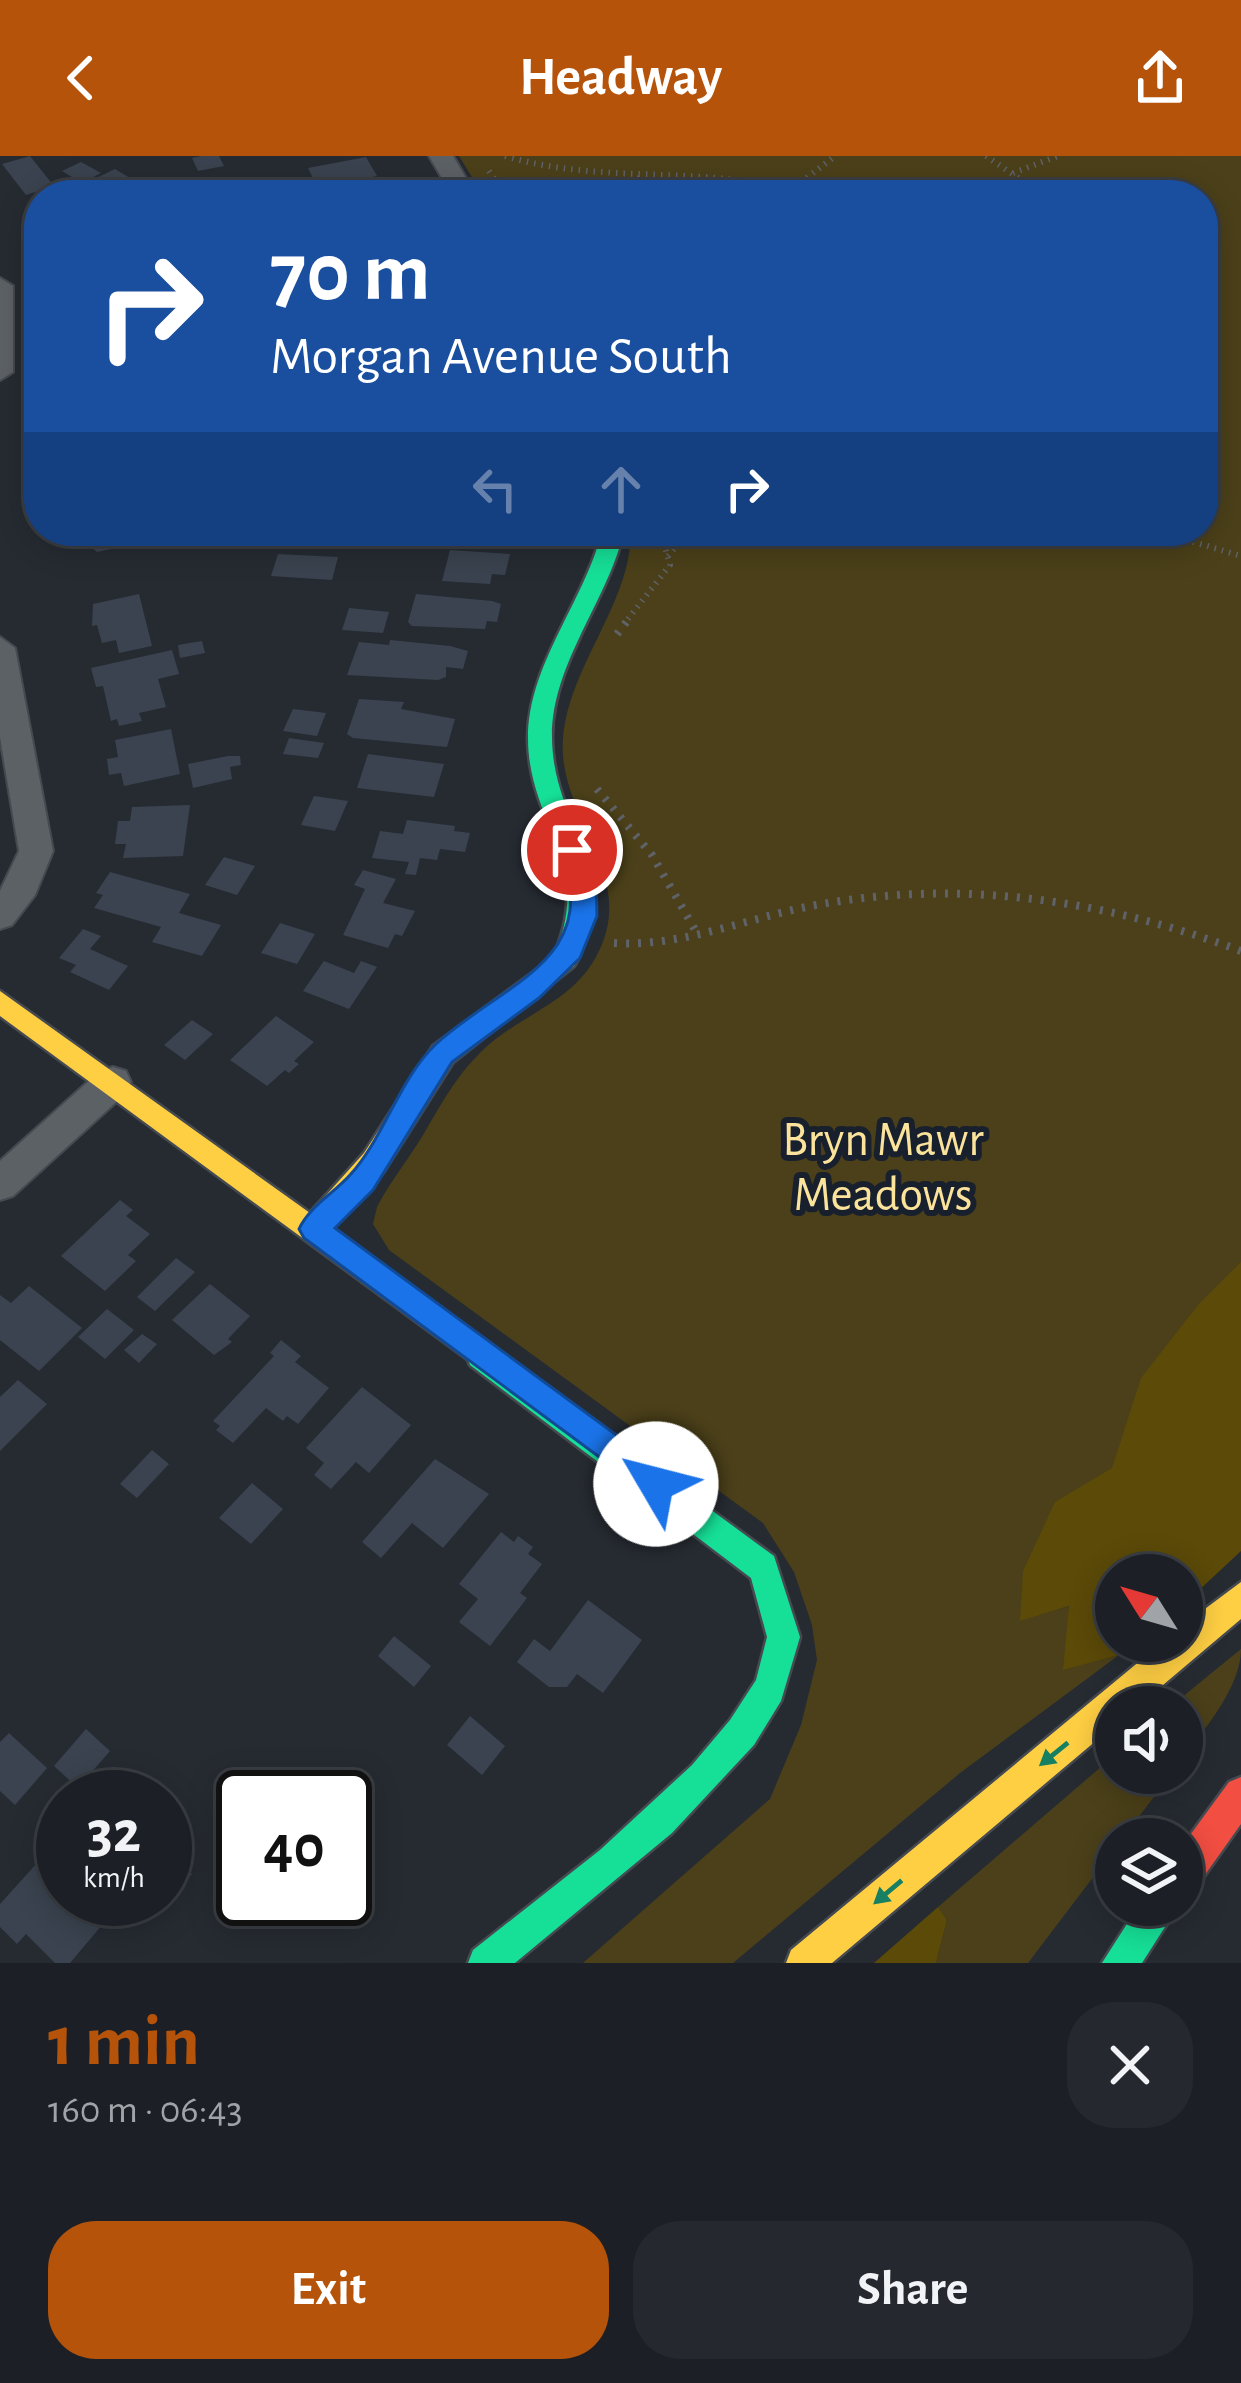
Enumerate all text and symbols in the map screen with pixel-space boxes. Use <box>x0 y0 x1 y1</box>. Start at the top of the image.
icon: back <box>48 45 114 111</box>
icon: share <box>1127 45 1193 111</box>
text: Headway <box>519 51 722 105</box>
icon: right <box>72 228 228 384</box>
text: 70 m <box>270 232 431 316</box>
text: Morgan Avenue South <box>270 330 732 384</box>
icon: left <box>462 456 528 522</box>
icon: ahead <box>588 456 654 522</box>
icon: right <box>714 456 780 522</box>
pin <box>521 799 623 901</box>
icon: arrive <box>539 817 605 883</box>
park label: Bryn Mawr Meadows <box>782 1117 984 1220</box>
position arrow <box>593 1421 719 1547</box>
north arrow <box>1095 1554 1203 1662</box>
map controls <box>1095 1554 1203 1926</box>
button: sound <box>1095 1686 1203 1794</box>
one-way arrow <box>1039 1741 1070 1766</box>
speed limit sign: 40 <box>216 1770 372 1926</box>
text: 32 <box>87 1803 141 1863</box>
button: layers <box>1095 1818 1203 1926</box>
text: km/h <box>83 1863 145 1893</box>
one-way arrow <box>873 1878 903 1904</box>
button: close <box>1067 2002 1193 2128</box>
text: 1 min <box>48 2006 200 2078</box>
text: 160 m · 06:43 <box>48 2091 242 2130</box>
button: Exit <box>48 2221 609 2359</box>
button: Share <box>633 2221 1193 2359</box>

